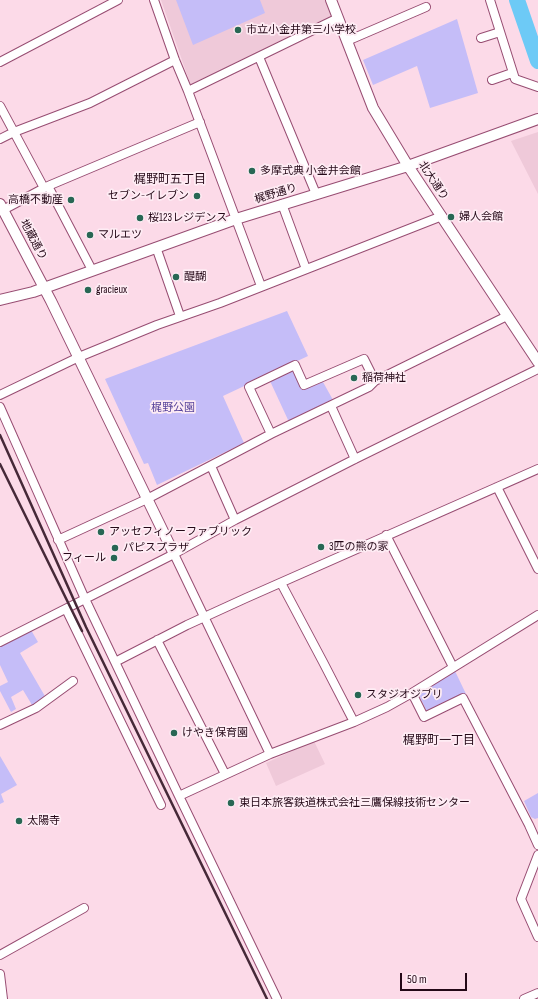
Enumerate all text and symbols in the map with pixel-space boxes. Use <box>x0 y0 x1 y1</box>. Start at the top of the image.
place label: 市立小金井第三小学校 <box>246 23 356 37</box>
marker: 市立小金井第三小学校 <box>233 25 243 35</box>
street label: 北大通り <box>415 159 451 203</box>
place label: 多摩式典 小金井会館 <box>260 164 361 178</box>
marker: 多摩式典 小金井会館 <box>247 166 257 176</box>
district label: 梶野町五丁目 <box>134 173 206 187</box>
street label: 梶野通り <box>253 181 299 207</box>
place label: セブン-イレブン <box>108 189 189 203</box>
marker: セブン-イレブン <box>192 191 202 201</box>
place label: 高橋不動産 <box>8 193 63 207</box>
marker: 高橋不動産 <box>66 195 76 205</box>
place label: 婦人会館 <box>459 210 503 224</box>
place label: 桜123レジデンス <box>148 211 227 225</box>
marker: 婦人会館 <box>446 212 456 222</box>
marker: 桜123レジデンス <box>135 213 145 223</box>
street label: 地蔵通り <box>17 217 49 263</box>
place label: マルエツ <box>98 228 142 242</box>
marker: マルエツ <box>85 230 95 240</box>
place label: 醍醐 <box>184 270 206 284</box>
marker: 醍醐 <box>171 272 181 282</box>
place label: gracieux <box>96 283 127 297</box>
marker: gracieux <box>83 285 93 295</box>
place label: 稲荷神社 <box>362 371 406 385</box>
marker: 稲荷神社 <box>349 373 359 383</box>
park label: 梶野公園 <box>151 401 195 415</box>
place label: アッセフィノーファブリック <box>109 525 252 539</box>
marker: アッセフィノーファブリック <box>96 527 106 537</box>
place label: 3匹の熊の家 <box>329 540 389 554</box>
place label: パピスプラザ <box>123 541 189 555</box>
marker: 3匹の熊の家 <box>316 542 326 552</box>
marker: パピスプラザ <box>110 543 120 553</box>
place label: フィール <box>62 551 106 565</box>
marker: フィール <box>109 553 119 563</box>
place label: スタジオジブリ <box>366 688 443 702</box>
marker: スタジオジブリ <box>353 690 363 700</box>
place label: けやき保育園 <box>182 726 248 740</box>
marker: けやき保育園 <box>169 728 179 738</box>
district label: 梶野町一丁目 <box>403 734 475 748</box>
place label: 東日本旅客鉄道株式会社三鷹保線技術センター <box>239 796 470 810</box>
marker: 東日本旅客鉄道株式会社三鷹保線技術センター <box>226 798 236 808</box>
place label: 太陽寺 <box>27 814 60 828</box>
marker: 太陽寺 <box>14 816 24 826</box>
scale bar <box>402 965 469 991</box>
text: 50 m <box>407 972 427 987</box>

